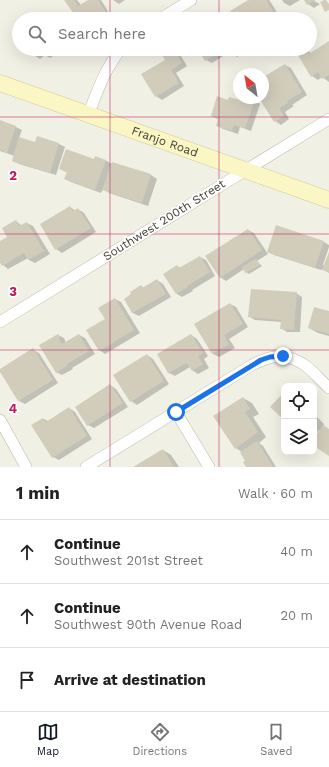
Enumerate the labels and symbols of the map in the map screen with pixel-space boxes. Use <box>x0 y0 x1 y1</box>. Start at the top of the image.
north arrow <box>233 68 269 104</box>
street label: Franjo Road <box>130 123 200 160</box>
text: 2 <box>9 168 17 183</box>
street label: Southwest 200th Street <box>100 177 228 263</box>
text: 3 <box>9 284 17 299</box>
route end <box>274 347 292 365</box>
text: 4 <box>9 401 18 416</box>
route start <box>167 403 185 421</box>

